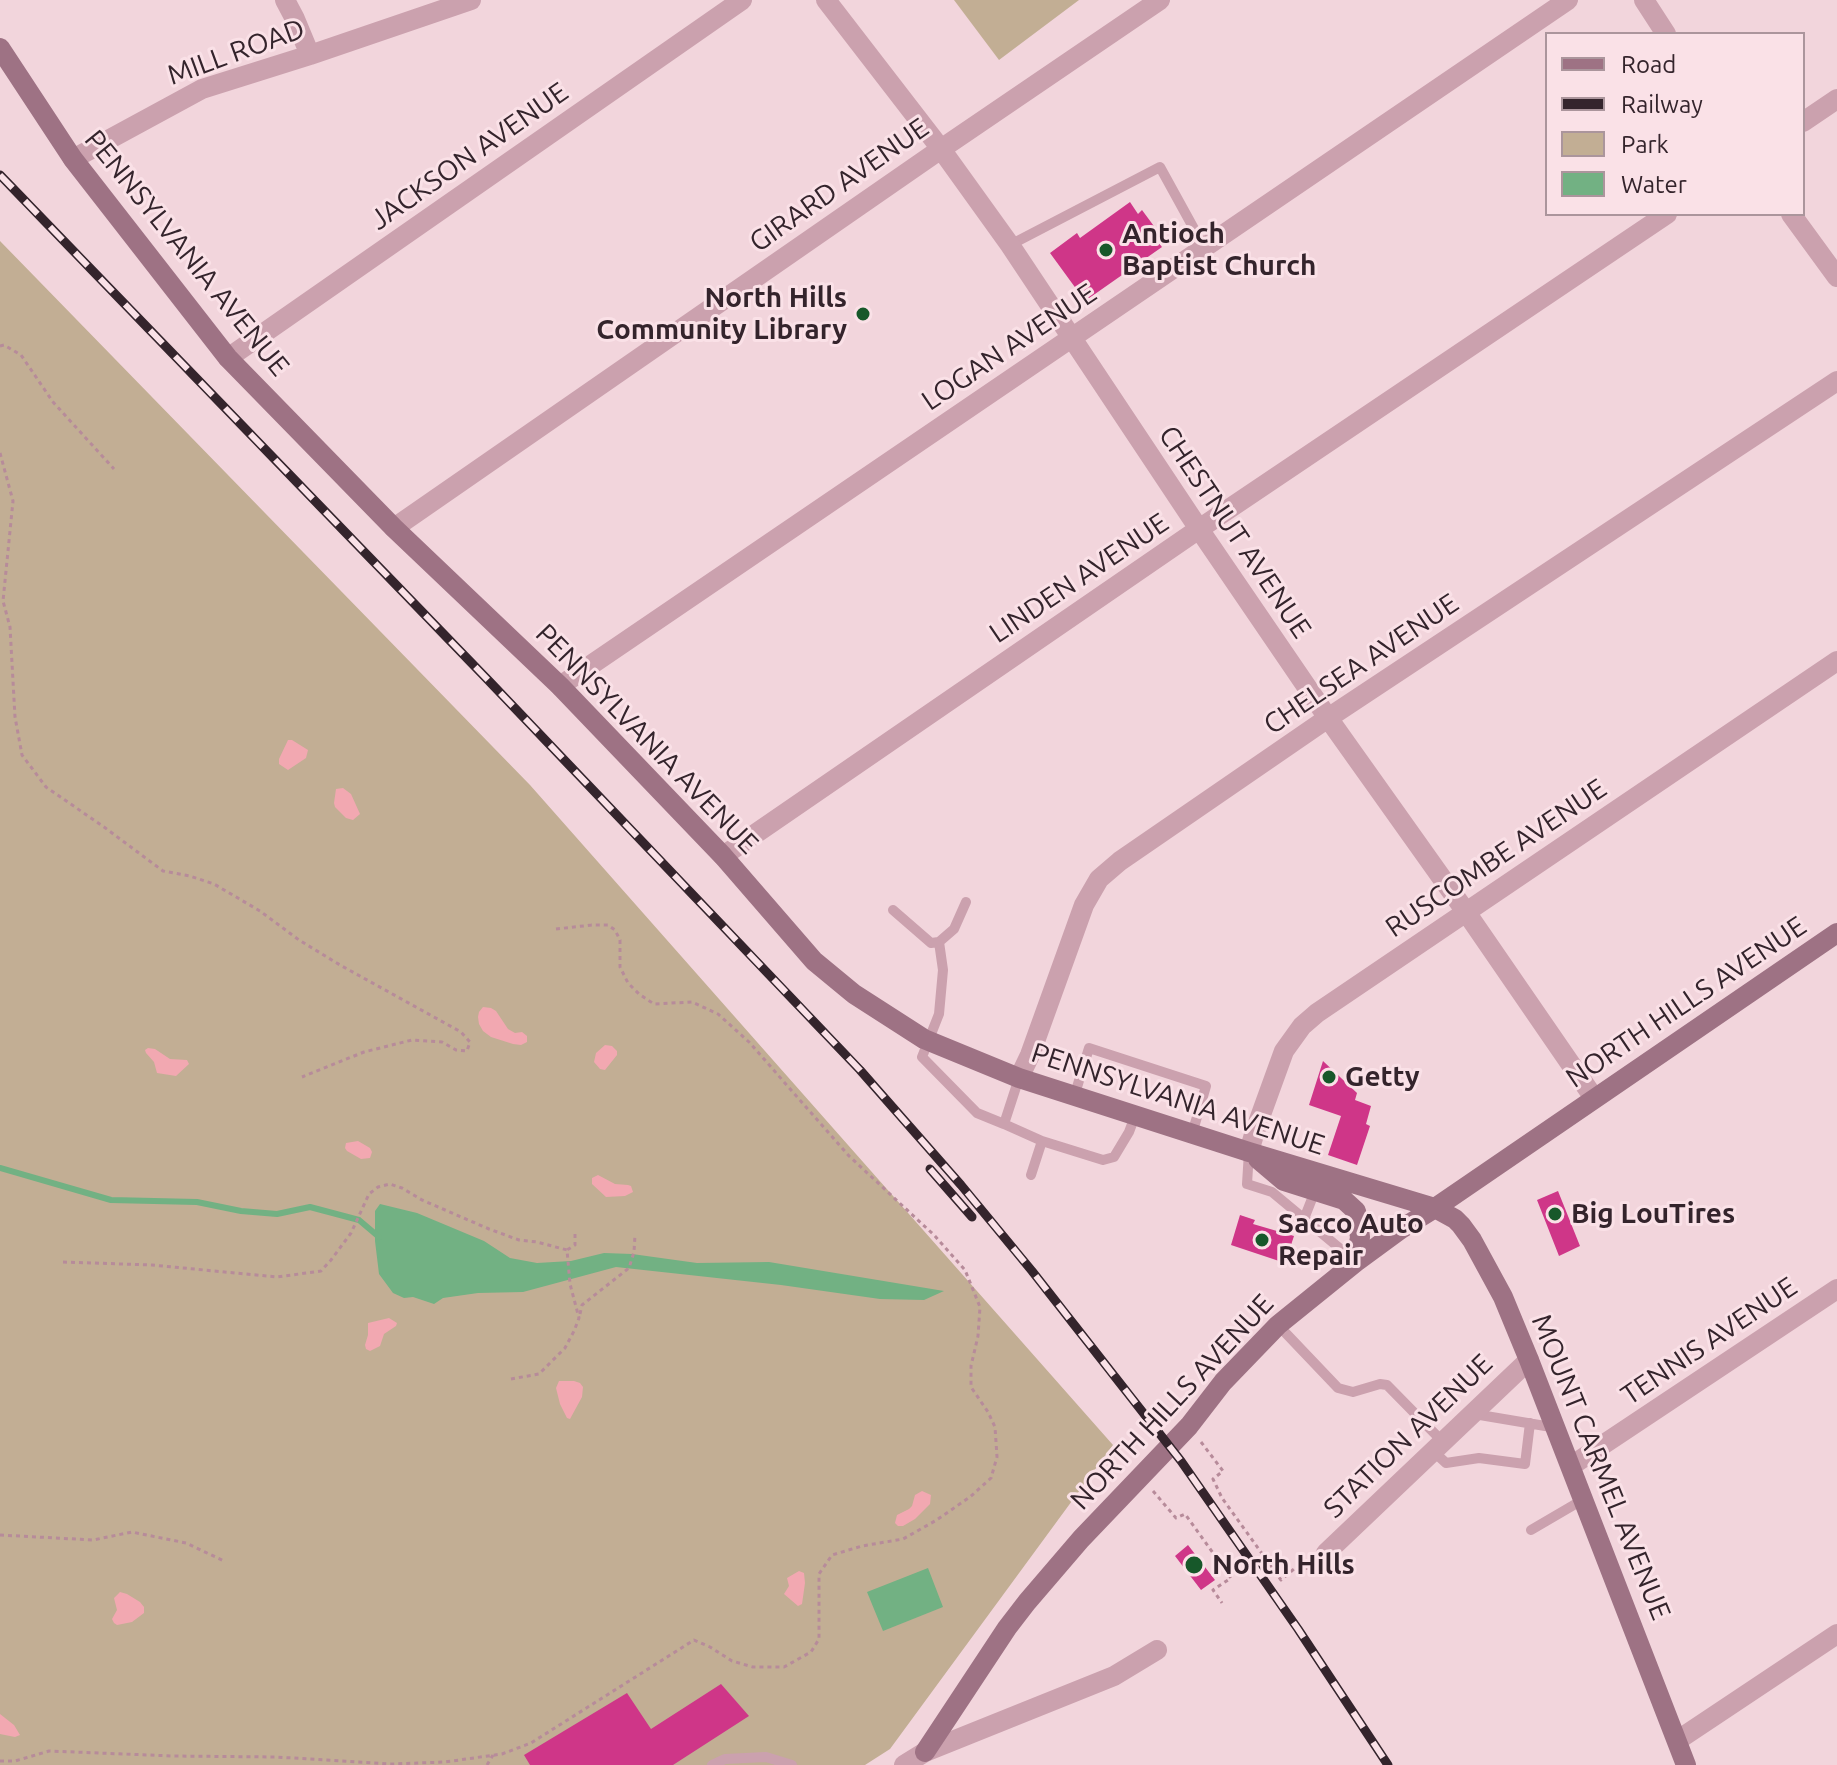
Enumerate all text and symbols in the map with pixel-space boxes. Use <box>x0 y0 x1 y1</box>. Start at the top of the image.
street label: MILL ROAD <box>163 12 309 92</box>
legend <box>1545 32 1805 216</box>
text: Road <box>1621 51 1676 78</box>
street label: JACKSON AVENUE <box>364 75 574 237</box>
text: Railway <box>1621 91 1703 118</box>
street label: GIRARD AVENUE <box>743 111 935 259</box>
street label: PENNSYLVANIA AVENUE <box>78 123 296 383</box>
text: Park <box>1621 131 1669 158</box>
text: Water <box>1621 171 1687 198</box>
place label: Antioch Baptist Church <box>1122 217 1316 283</box>
marker: Antioch Baptist Church <box>1097 241 1115 259</box>
street label: LOGAN AVENUE <box>915 276 1103 418</box>
place label: North Hills Community Library <box>596 281 847 347</box>
marker: North Hills Community Library <box>854 305 872 323</box>
street label: CHESTNUT AVENUE <box>1152 420 1318 644</box>
street label: LINDEN AVENUE <box>983 506 1175 650</box>
street label: CHELSEA AVENUE <box>1257 586 1465 742</box>
street label: PENNSYLVANIA AVENUE <box>528 617 766 861</box>
street label: RUSCOMBE AVENUE <box>1379 772 1613 944</box>
street label: NORTH HILLS AVENUE <box>1560 909 1812 1095</box>
street label: PENNSYLVANIA AVENUE <box>1027 1036 1329 1162</box>
place label: Getty <box>1345 1060 1420 1094</box>
marker: Getty <box>1320 1068 1338 1086</box>
place label: Big LouTires <box>1571 1197 1735 1231</box>
marker: Big LouTires <box>1546 1205 1564 1223</box>
place label: Sacco Auto Repair <box>1278 1207 1424 1273</box>
marker: Sacco Auto Repair <box>1253 1231 1271 1249</box>
street label: TENNIS AVENUE <box>1615 1270 1803 1412</box>
street label: NORTH HILLS AVENUE <box>1063 1287 1281 1517</box>
street label: MOUNT CARMEL AVENUE <box>1524 1309 1678 1625</box>
street label: STATION AVENUE <box>1317 1347 1499 1525</box>
place label: North Hills <box>1212 1548 1355 1582</box>
marker: North Hills <box>1183 1554 1205 1576</box>

